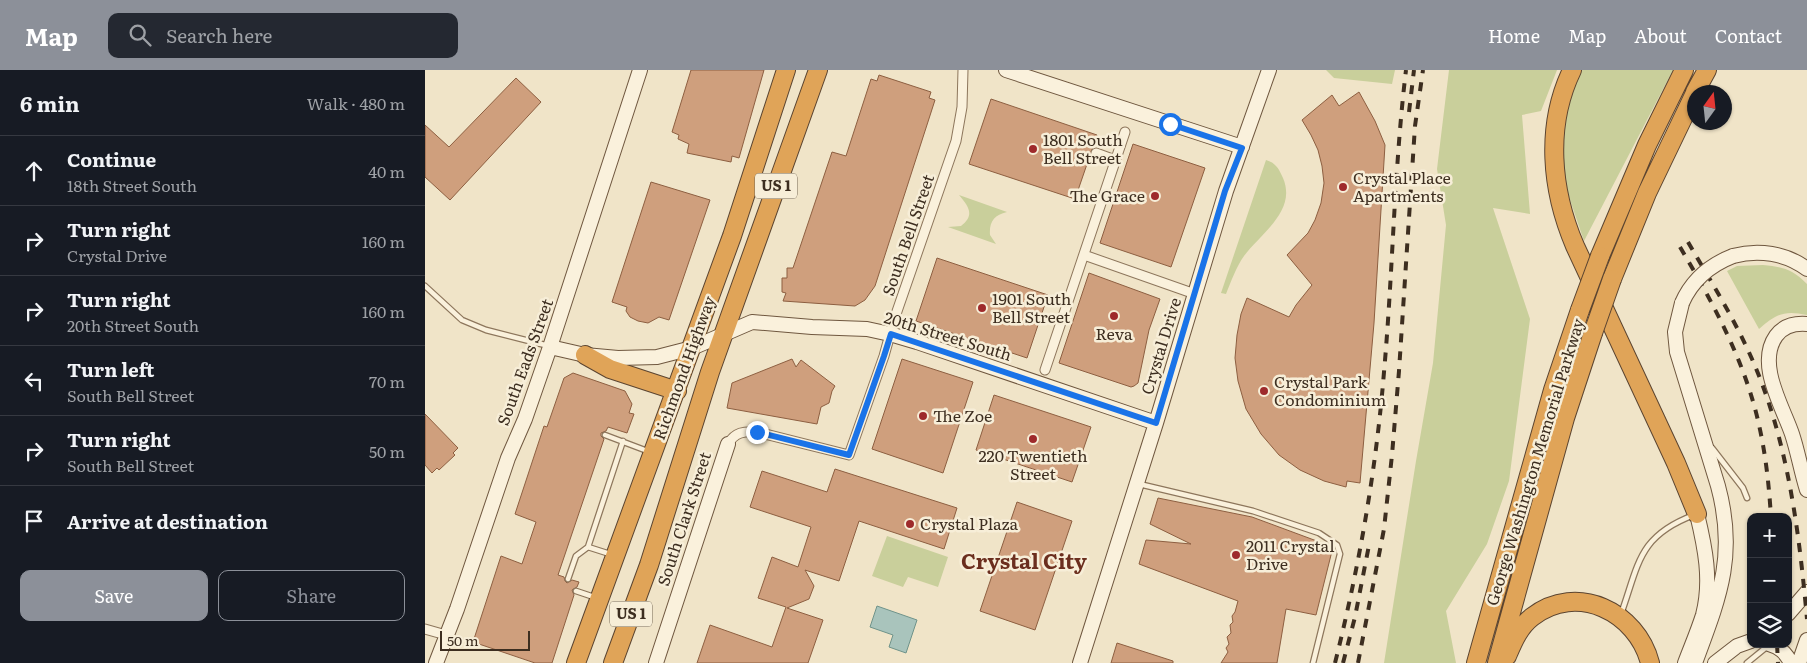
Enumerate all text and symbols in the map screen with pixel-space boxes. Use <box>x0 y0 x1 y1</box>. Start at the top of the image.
search box <box>108 13 458 58</box>
text: Map <box>25 18 78 53</box>
icon: search <box>126 21 154 49</box>
text: Search here <box>166 21 272 49</box>
text: Home <box>1488 22 1540 49</box>
text: Map <box>1568 22 1606 49</box>
text: About <box>1634 22 1687 49</box>
text: Contact <box>1715 22 1782 49</box>
north arrow <box>1687 85 1732 130</box>
text: 6 min <box>20 87 80 118</box>
text: Walk · 480 m <box>307 91 405 115</box>
route start <box>1159 113 1182 136</box>
place label: 1801 South Bell Street <box>1043 127 1123 169</box>
marker: 1801 South Bell Street <box>1027 143 1039 155</box>
text: Continue <box>67 145 156 173</box>
icon: ahead <box>20 157 48 185</box>
text: 40 m <box>368 159 405 183</box>
place label: Crystal Place Apartments <box>1353 165 1451 207</box>
street label: South Bell Street <box>875 170 939 299</box>
text: 18th Street South <box>67 173 197 197</box>
road number: US 1 <box>755 174 797 198</box>
marker: Crystal Place Apartments <box>1337 181 1349 193</box>
place label: The Grace <box>1070 183 1145 207</box>
marker: The Grace <box>1149 190 1161 202</box>
text: Turn right <box>67 215 171 243</box>
icon: right <box>20 227 48 255</box>
text: 160 m <box>362 229 405 253</box>
text: Crystal Drive <box>67 243 167 267</box>
text: Turn right <box>67 285 171 313</box>
place label: 1901 South Bell Street <box>992 286 1072 328</box>
street label: Richmond Highway <box>646 292 721 443</box>
street label: South Eads Street <box>490 294 558 429</box>
street label: Crystal Drive <box>1134 294 1186 397</box>
icon: right <box>20 297 48 325</box>
text: 160 m <box>362 299 405 323</box>
marker: 1901 South Bell Street <box>976 302 988 314</box>
street label: 20th Street South <box>882 304 1015 366</box>
marker: Reva <box>1108 310 1120 322</box>
text: 20th Street South <box>67 313 199 337</box>
street label: George Washington Memorial Parkway <box>1479 314 1589 608</box>
place label: Reva <box>1095 321 1133 345</box>
text: Turn left <box>67 355 154 383</box>
icon: left <box>20 367 48 395</box>
text: 70 m <box>369 369 405 393</box>
place label: Crystal Park Condominium <box>1274 369 1387 411</box>
text: South Bell Street <box>67 383 194 407</box>
marker: Crystal Park Condominium <box>1258 385 1270 397</box>
place label: The Zoe <box>933 403 992 427</box>
marker: The Zoe <box>917 410 929 422</box>
route end <box>746 421 769 444</box>
text: Turn right <box>67 425 171 453</box>
marker: 220 Twentieth Street <box>1027 433 1039 445</box>
icon: right <box>20 437 48 465</box>
text: 50 m <box>369 439 405 463</box>
place label: 220 Twentieth Street <box>978 443 1088 485</box>
street label: South Clark Street <box>650 448 716 589</box>
text: South Bell Street <box>67 453 194 477</box>
icon: arrive <box>20 507 48 535</box>
text: Arrive at destination <box>67 507 268 535</box>
place label: Crystal Plaza <box>920 511 1019 535</box>
map controls <box>1747 513 1792 648</box>
button: + <box>1747 513 1792 558</box>
marker: Crystal Plaza <box>904 518 916 530</box>
place label: 2011 Crystal Drive <box>1246 533 1335 575</box>
district label: Crystal City <box>961 544 1087 575</box>
marker: 2011 Crystal Drive <box>1230 549 1242 561</box>
button: − <box>1747 558 1792 603</box>
button: Save <box>20 570 208 621</box>
button: Share <box>218 570 405 621</box>
road number: US 1 <box>610 602 652 626</box>
button: layers <box>1747 603 1792 648</box>
scale bar <box>440 628 530 651</box>
text: 50 m <box>447 630 479 650</box>

